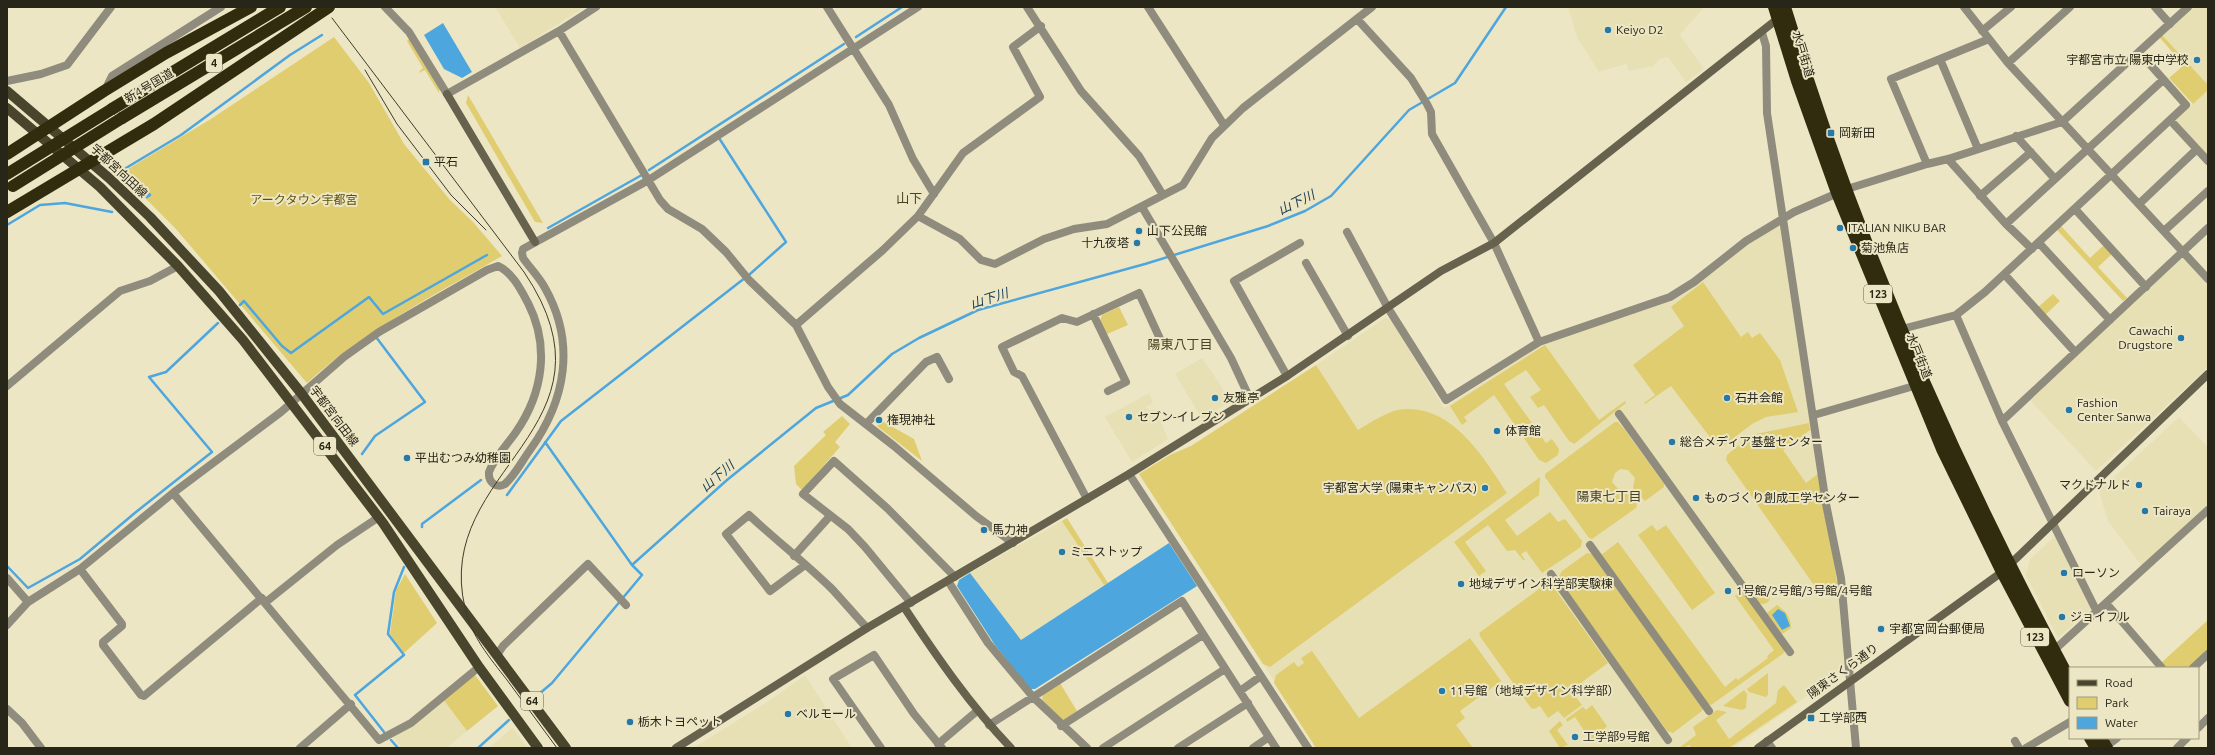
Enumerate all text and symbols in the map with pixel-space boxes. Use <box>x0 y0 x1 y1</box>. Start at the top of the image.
place label: Keiyo D2 <box>1616 23 1663 36</box>
marker: Keiyo D2 <box>1603 25 1613 35</box>
street label: 水戸街道 <box>1790 29 1817 79</box>
place label: 宇都宮市立 陽東中学校 <box>2066 53 2189 66</box>
road number: 4 <box>206 54 222 72</box>
marker: 宇都宮市立 陽東中学校 <box>2192 55 2202 65</box>
street label: 新4号国道 <box>122 66 176 105</box>
place label: 岡新田 <box>1839 126 1875 139</box>
marker: 岡新田 <box>1826 128 1836 138</box>
street label: 宇都宮向田線 <box>89 141 150 200</box>
place label: 平石 <box>434 155 458 168</box>
marker: 平石 <box>421 157 431 167</box>
water label: 山下川 <box>1275 186 1318 217</box>
district label: 山下 <box>896 191 922 205</box>
park label: アークタウン宇都宮 <box>251 193 357 206</box>
place label: ITALIAN NIKU BAR <box>1848 221 1946 234</box>
marker: ITALIAN NIKU BAR <box>1835 223 1845 233</box>
place label: 山下公民館 <box>1147 224 1207 237</box>
marker: 山下公民館 <box>1134 226 1144 236</box>
place label: 十九夜塔 <box>1081 236 1129 249</box>
marker: 十九夜塔 <box>1132 238 1142 248</box>
place label: 菊池魚店 <box>1861 241 1909 254</box>
marker: 菊池魚店 <box>1848 243 1858 253</box>
water label: 山下川 <box>968 285 1012 311</box>
road number: 123 <box>1864 285 1892 303</box>
place label: Cawachi Drugstore <box>2118 324 2173 351</box>
street label: 水戸街道 <box>1904 331 1934 381</box>
marker: Cawachi Drugstore <box>2176 333 2186 343</box>
district label: 陽東八丁目 <box>1147 337 1213 351</box>
street label: 宇都宮向田線 <box>308 383 361 448</box>
place label: 友雅亭 <box>1223 391 1259 404</box>
place label: 石井会館 <box>1735 391 1783 404</box>
marker: 友雅亭 <box>1210 393 1220 403</box>
marker: 石井会館 <box>1722 393 1732 403</box>
place label: Fashion Center Sanwa <box>2077 396 2151 423</box>
marker: Fashion Center Sanwa <box>2064 405 2074 415</box>
place label: セブン-イレブン <box>1137 410 1224 423</box>
marker: セブン-イレブン <box>1124 412 1134 422</box>
place label: 権現神社 <box>887 413 935 426</box>
marker: 権現神社 <box>874 415 884 425</box>
place label: 体育館 <box>1505 424 1541 437</box>
marker: 体育館 <box>1492 426 1502 436</box>
place label: 総合メディア基盤センター <box>1680 435 1823 448</box>
road number: 64 <box>314 437 336 455</box>
marker: 総合メディア基盤センター <box>1667 437 1677 447</box>
place label: 平出むつみ幼稚園 <box>415 451 511 464</box>
marker: 平出むつみ幼稚園 <box>402 453 412 463</box>
water label: 山下川 <box>698 457 738 494</box>
place label: マクドナルド <box>2059 478 2131 491</box>
marker: マクドナルド <box>2134 480 2144 490</box>
place label: 宇都宮大学 (陽東キャンパス) <box>1323 481 1477 495</box>
marker: 宇都宮大学 (陽東キャンパス) <box>1480 483 1490 493</box>
district label: 陽東七丁目 <box>1576 489 1642 503</box>
place label: ものづくり創成工学センター <box>1704 491 1860 504</box>
marker: ものづくり創成工学センター <box>1691 493 1701 503</box>
place label: Tairaya <box>2153 504 2191 517</box>
marker: Tairaya <box>2140 506 2150 516</box>
place label: 馬力神 <box>992 523 1028 536</box>
marker: 馬力神 <box>979 525 989 535</box>
place label: ミニストップ <box>1070 545 1142 558</box>
marker: ミニストップ <box>1057 547 1067 557</box>
place label: ローソン <box>2072 566 2120 579</box>
marker: ローソン <box>2059 568 2069 578</box>
place label: 地域デザイン科学部実験棟 <box>1469 577 1613 590</box>
marker: 地域デザイン科学部実験棟 <box>1456 579 1466 589</box>
place label: 1号館/2号館/3号館/4号館 <box>1736 584 1872 597</box>
marker: 1号館/2号館/3号館/4号館 <box>1723 586 1733 596</box>
place label: ジョイフル <box>2070 610 2130 623</box>
marker: ジョイフル <box>2057 612 2067 622</box>
place label: 宇都宮岡台郵便局 <box>1889 622 1985 635</box>
marker: 宇都宮岡台郵便局 <box>1876 624 1886 634</box>
road number: 123 <box>2021 628 2049 646</box>
street label: 陽東さくら通り <box>1805 641 1881 701</box>
legend <box>2069 667 2199 739</box>
text: Road <box>2105 676 2133 689</box>
place label: 11号館（地域デザイン科学部） <box>1450 684 1620 697</box>
marker: 11号館（地域デザイン科学部） <box>1437 686 1447 696</box>
road number: 64 <box>521 692 543 710</box>
text: Park <box>2105 696 2129 709</box>
place label: ベルモール <box>796 707 856 720</box>
marker: ベルモール <box>783 709 793 719</box>
place label: 工学部西 <box>1819 711 1867 724</box>
marker: 工学部西 <box>1806 713 1816 723</box>
place label: 栃木トヨペット <box>638 715 722 728</box>
text: Water <box>2105 716 2138 729</box>
marker: 栃木トヨペット <box>625 717 635 727</box>
place label: 工学部9号館 <box>1583 730 1650 743</box>
marker: 工学部9号館 <box>1570 732 1580 742</box>

